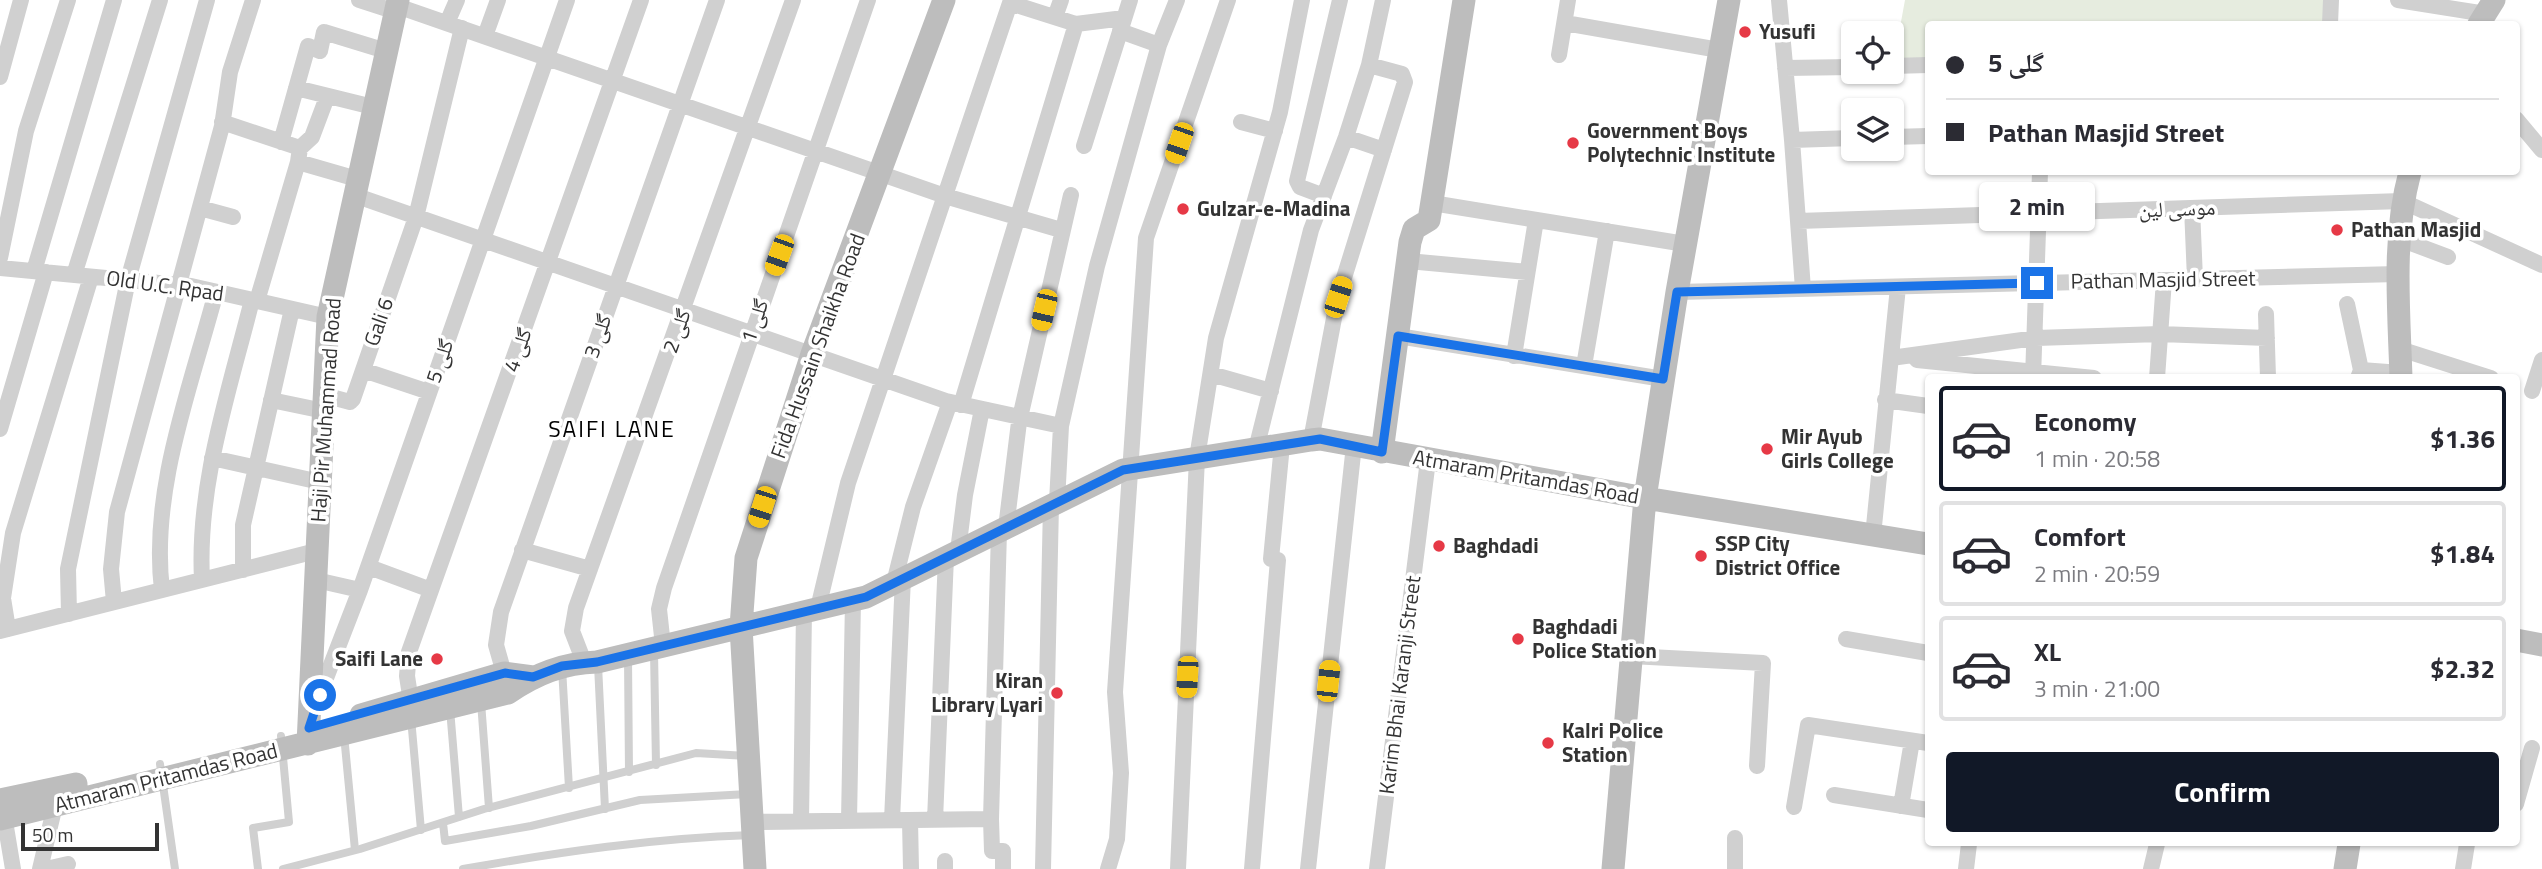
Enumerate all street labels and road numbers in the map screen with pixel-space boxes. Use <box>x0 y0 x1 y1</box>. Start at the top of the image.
street label: موسی لین <box>2138 191 2216 225</box>
street label: Fida Hussain Shaikha Road <box>761 229 873 463</box>
street label: Old U.C. Rpad <box>104 261 226 309</box>
street label: Pathan Masjid Street <box>2070 261 2256 297</box>
street label: Gali 6 <box>355 293 401 350</box>
street label: گلی 1 <box>732 294 777 347</box>
street label: Haji Pir Muhammad Road <box>301 297 349 523</box>
street label: گلی 2 <box>653 304 699 357</box>
street label: گلی 3 <box>575 309 620 362</box>
street label: گلی 4 <box>494 323 540 376</box>
street label: گلی 5 <box>417 334 462 387</box>
street label: Atmaram Pritamdas Road <box>1411 440 1642 512</box>
street label: Karim Bhai Karanji Street <box>1370 573 1428 796</box>
street label: Atmaram Pritamdas Road <box>51 734 281 820</box>

